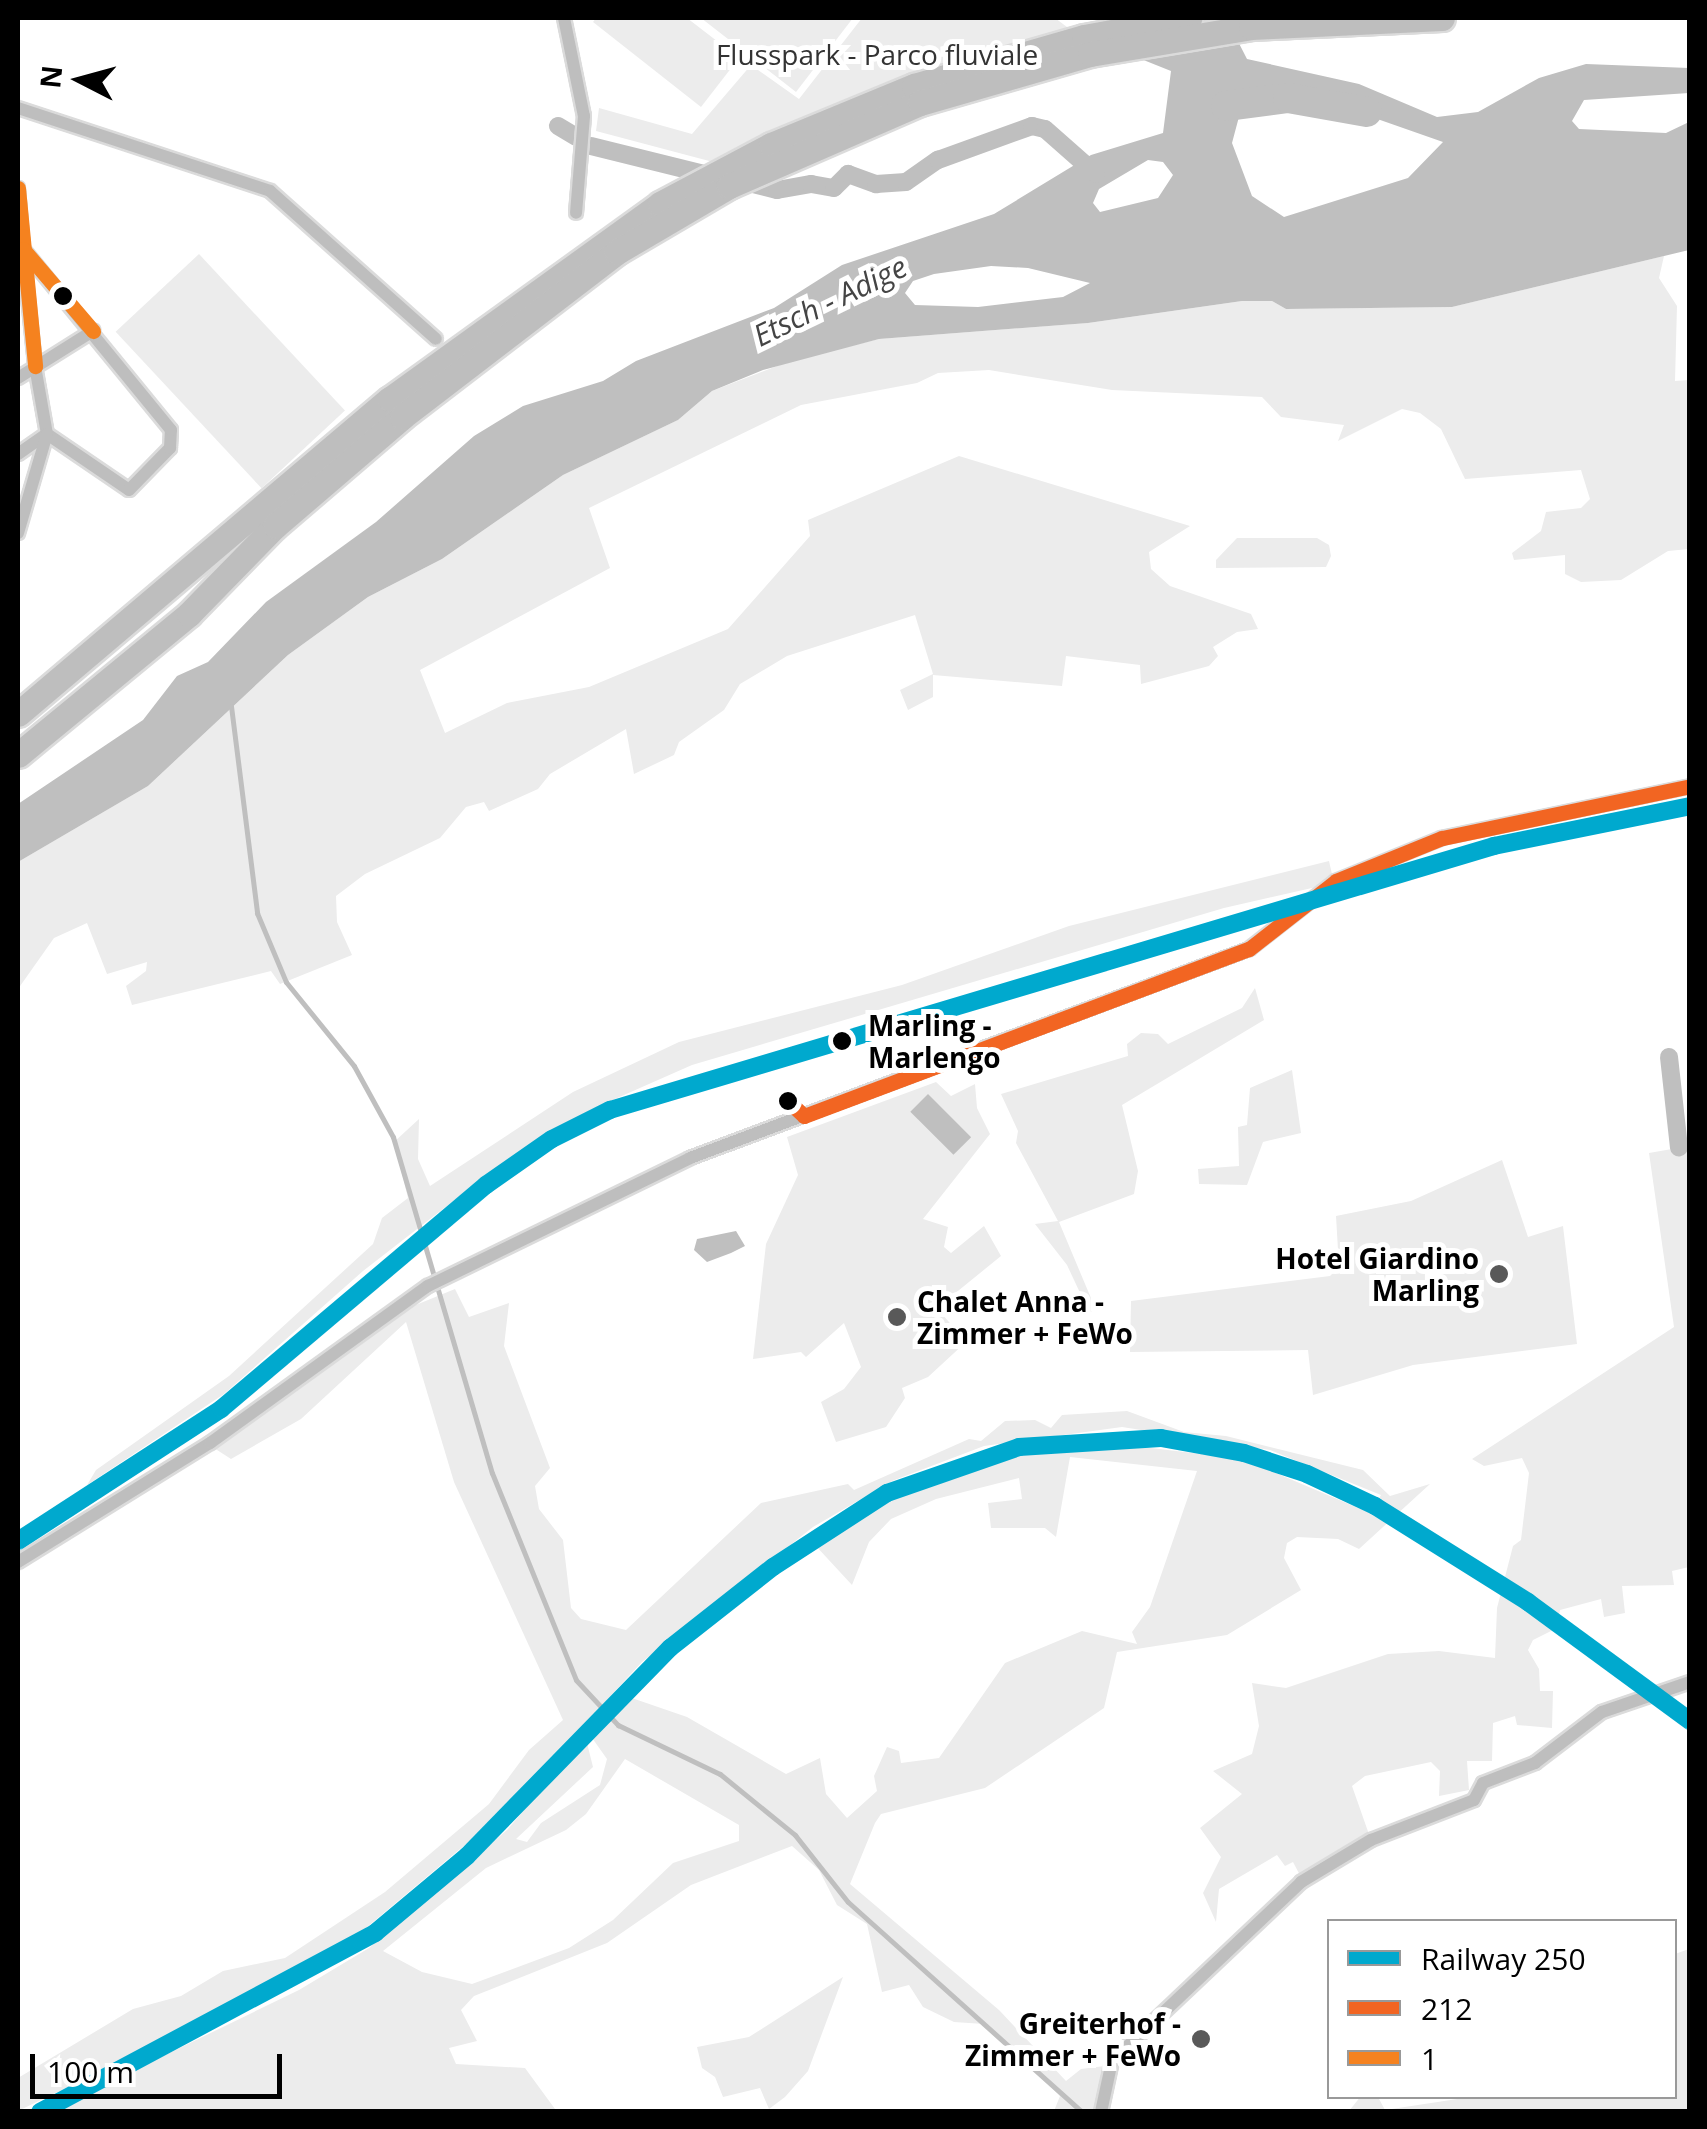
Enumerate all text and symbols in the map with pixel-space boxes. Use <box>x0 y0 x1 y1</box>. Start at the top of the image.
north arrow <box>30 30 130 130</box>
park label: Flusspark - Parco fluviale <box>716 37 1038 71</box>
text: N <box>30 64 70 90</box>
water label: Etsch - Adige <box>747 248 913 354</box>
unlabelled marker <box>53 286 73 306</box>
place label: Marling - Marlengo <box>868 1008 1001 1074</box>
marker: Marling - Marlengo <box>825 1024 859 1058</box>
unlabelled marker <box>778 1091 798 1111</box>
place label: Hotel Giardino Marling <box>1275 1241 1479 1307</box>
marker: Hotel Giardino Marling <box>1488 1263 1510 1285</box>
place label: Chalet Anna - Zimmer + FeWo <box>917 1284 1133 1350</box>
marker: Chalet Anna - Zimmer + FeWo <box>886 1306 908 1328</box>
legend <box>1327 1919 1677 2099</box>
text: Railway 250 <box>1421 1938 1586 1979</box>
text: 212 <box>1421 1988 1472 2029</box>
place label: Greiterhof - Zimmer + FeWo <box>965 2006 1181 2072</box>
marker: Greiterhof - Zimmer + FeWo <box>1190 2028 1212 2050</box>
scale bar <box>35 2034 288 2096</box>
text: 1 <box>1421 2038 1438 2079</box>
text: 100 m <box>47 2051 134 2092</box>

